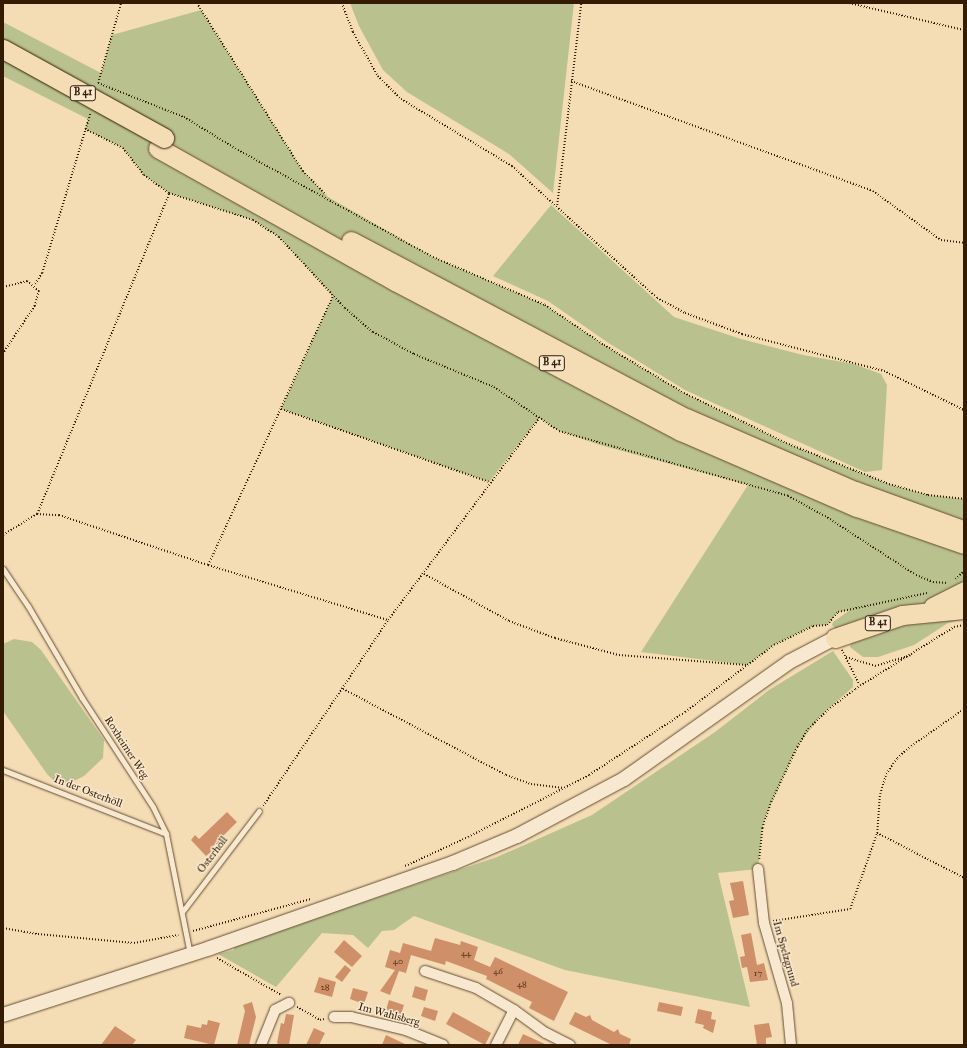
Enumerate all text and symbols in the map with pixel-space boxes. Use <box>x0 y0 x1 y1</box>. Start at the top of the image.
road number: B 41 <box>69 85 97 101</box>
road number: B 41 <box>538 355 566 371</box>
road number: B 41 <box>864 615 892 631</box>
street label: Roxheimer Weg <box>101 714 151 782</box>
street label: In der Osterhöll <box>52 773 124 811</box>
street label: Osterhöll <box>195 834 231 876</box>
street label: Im Spelzgrund <box>769 920 801 988</box>
house number: 44 <box>461 948 471 958</box>
house number: 40 <box>393 956 403 966</box>
house number: 46 <box>493 966 503 976</box>
house number: 17 <box>754 968 762 978</box>
house number: 48 <box>517 979 527 989</box>
house number: 28 <box>320 982 330 992</box>
street label: Im Wahlsberg <box>357 1000 421 1030</box>

